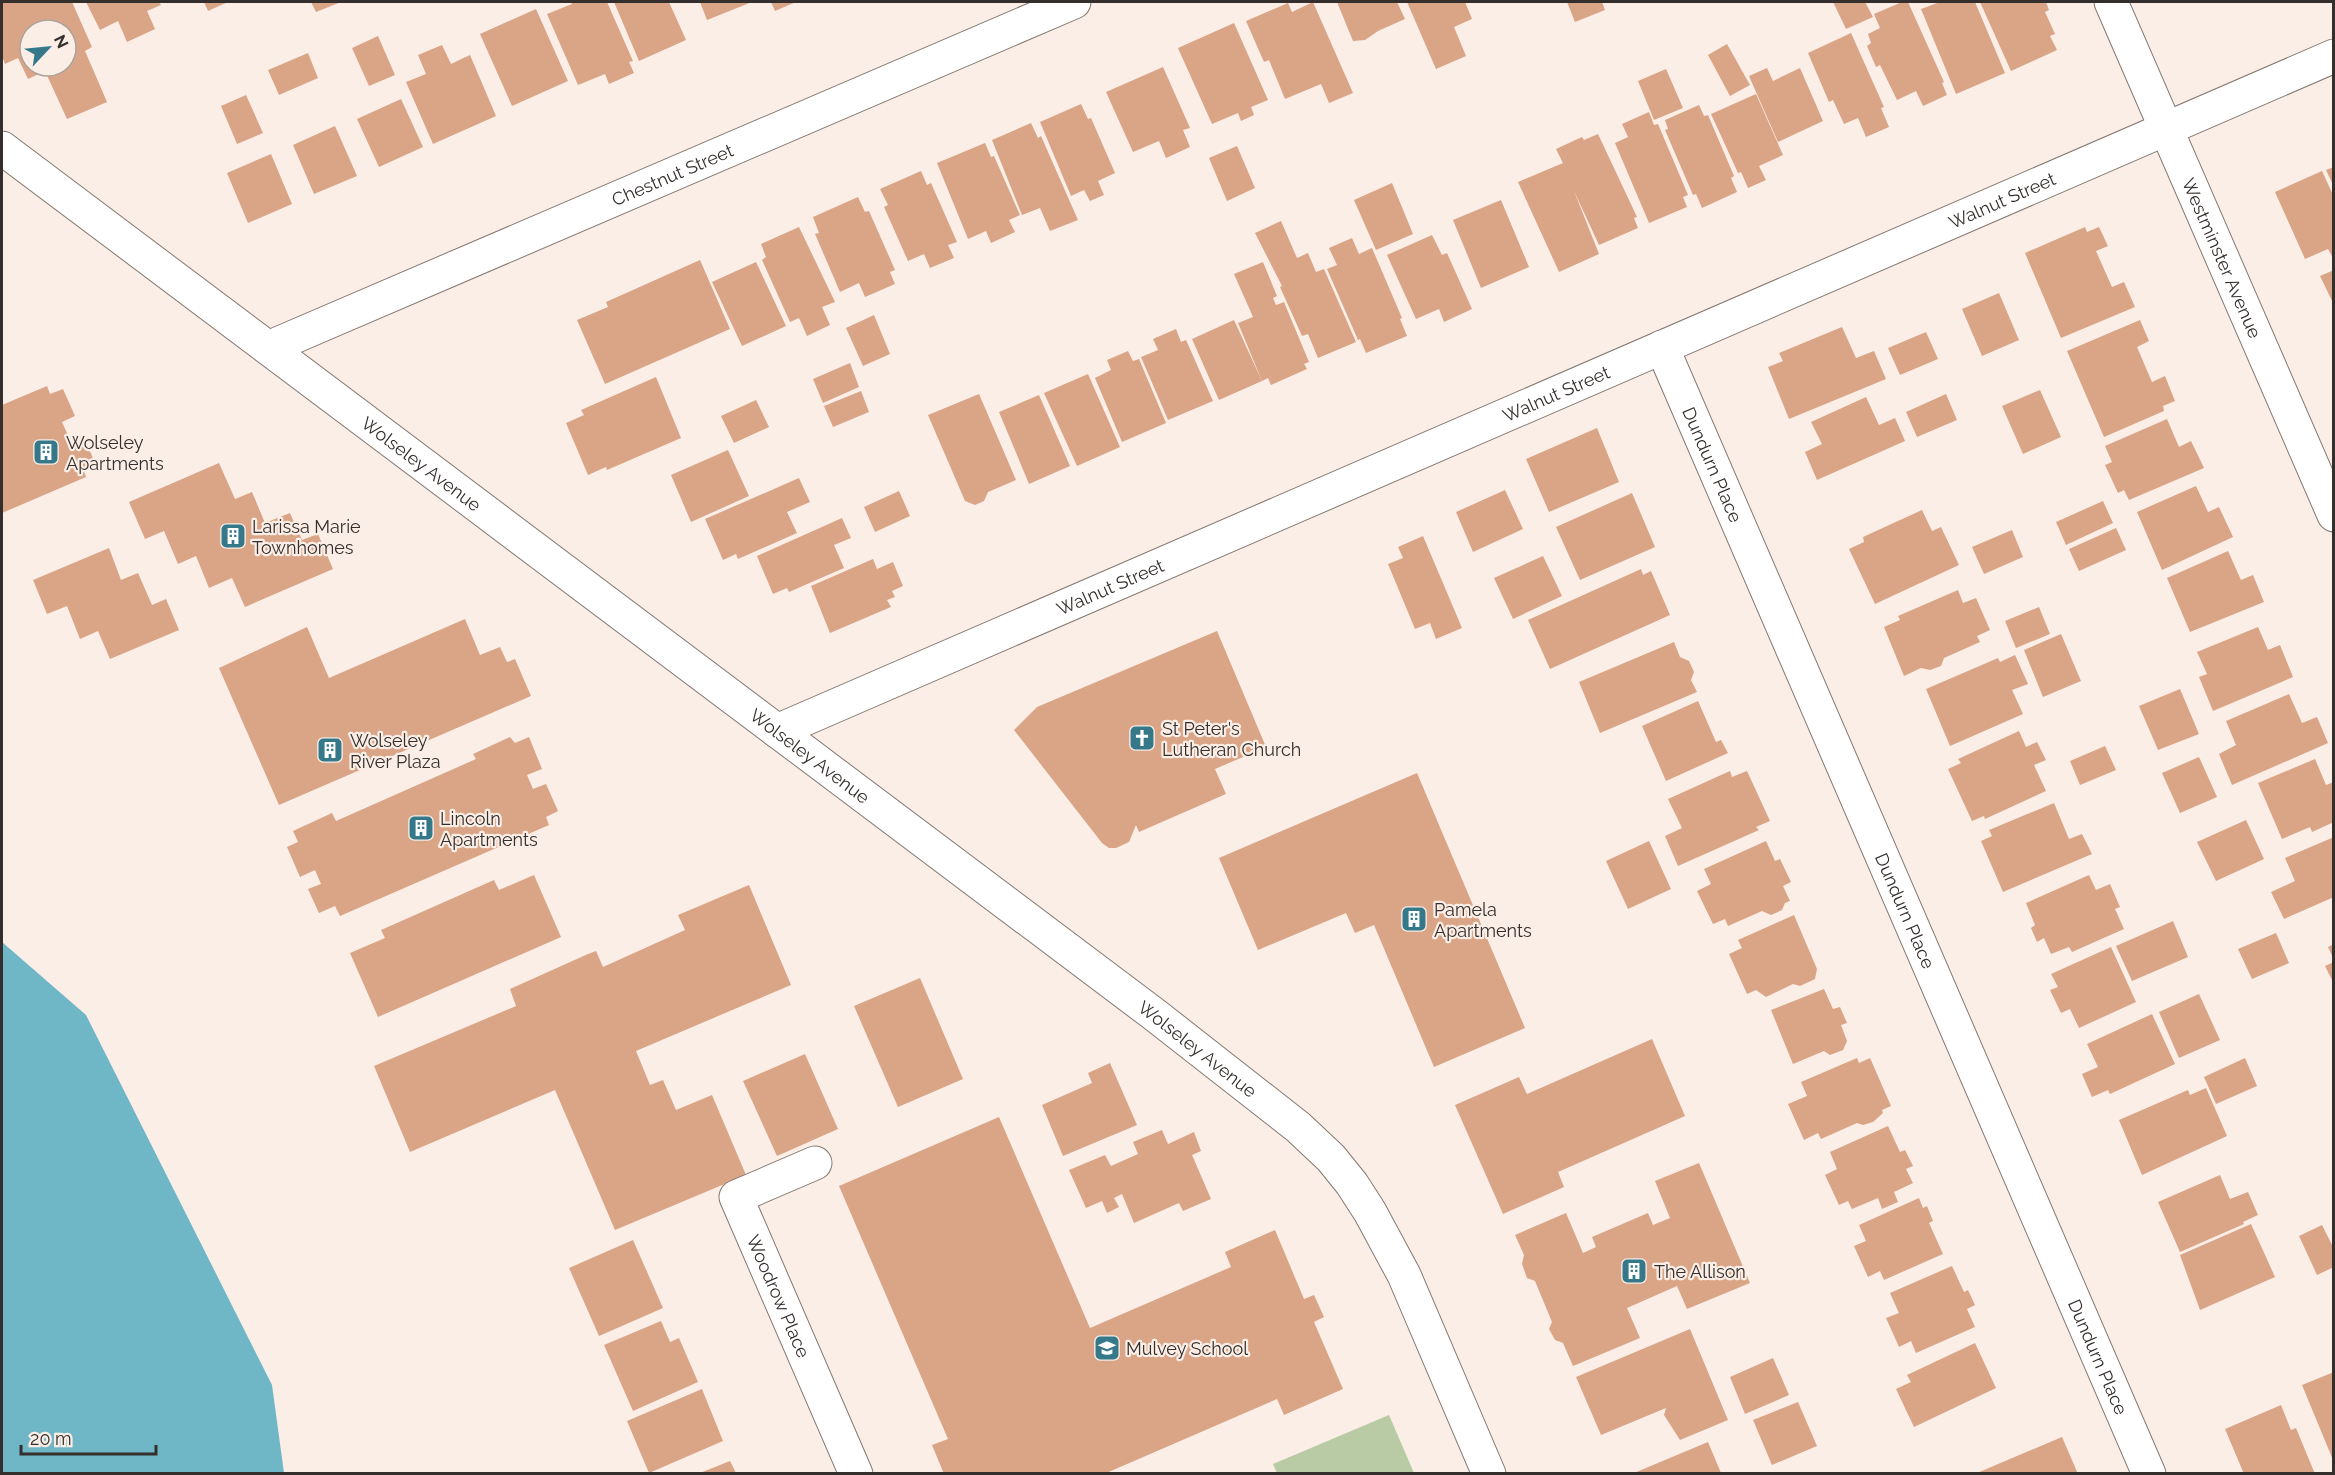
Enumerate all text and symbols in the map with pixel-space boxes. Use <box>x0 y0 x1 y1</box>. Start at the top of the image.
north arrow <box>18 18 78 78</box>
text: N <box>50 32 72 51</box>
street label: Chestnut Street <box>608 139 736 210</box>
street label: Walnut Street <box>1945 168 2058 232</box>
street label: Westminster Avenue <box>2178 175 2266 341</box>
street label: Walnut Street <box>1499 361 1613 426</box>
street label: Dundurn Place <box>1679 404 1747 526</box>
street label: Wolseley Avenue <box>358 412 486 516</box>
place label: Wolseley Apartments <box>66 432 164 474</box>
building icon: Wolseley Apartments <box>31 437 61 467</box>
place label: Larissa Marie Townhomes <box>252 516 361 558</box>
building icon: Larissa Marie Townhomes <box>218 521 248 551</box>
street label: Walnut Street <box>1053 554 1167 619</box>
street label: Wolseley Avenue <box>746 704 874 808</box>
place label: St Peter's Lutheran Church <box>1162 718 1301 760</box>
church icon: St Peter's Lutheran Church <box>1127 723 1157 753</box>
place label: Wolseley River Plaza <box>350 730 440 772</box>
building icon: Wolseley River Plaza <box>315 735 345 765</box>
place label: Lincoln Apartments <box>440 808 538 850</box>
building icon: Lincoln Apartments <box>406 813 436 843</box>
street label: Dundurn Place <box>1871 850 1940 972</box>
place label: Pamela Apartments <box>1434 899 1532 941</box>
building icon: Pamela Apartments <box>1399 904 1429 934</box>
street label: Wolseley Avenue <box>1134 996 1261 1102</box>
street label: Woodrow Place <box>743 1231 815 1361</box>
building icon: The Allison <box>1619 1256 1649 1286</box>
place label: The Allison <box>1654 1261 1746 1282</box>
street label: Dundurn Place <box>2064 1296 2133 1418</box>
school or university icon: Mulvey School <box>1092 1333 1122 1363</box>
place label: Mulvey School <box>1126 1338 1248 1359</box>
scale bar <box>21 1418 156 1456</box>
text: 20 m <box>30 1428 72 1449</box>

